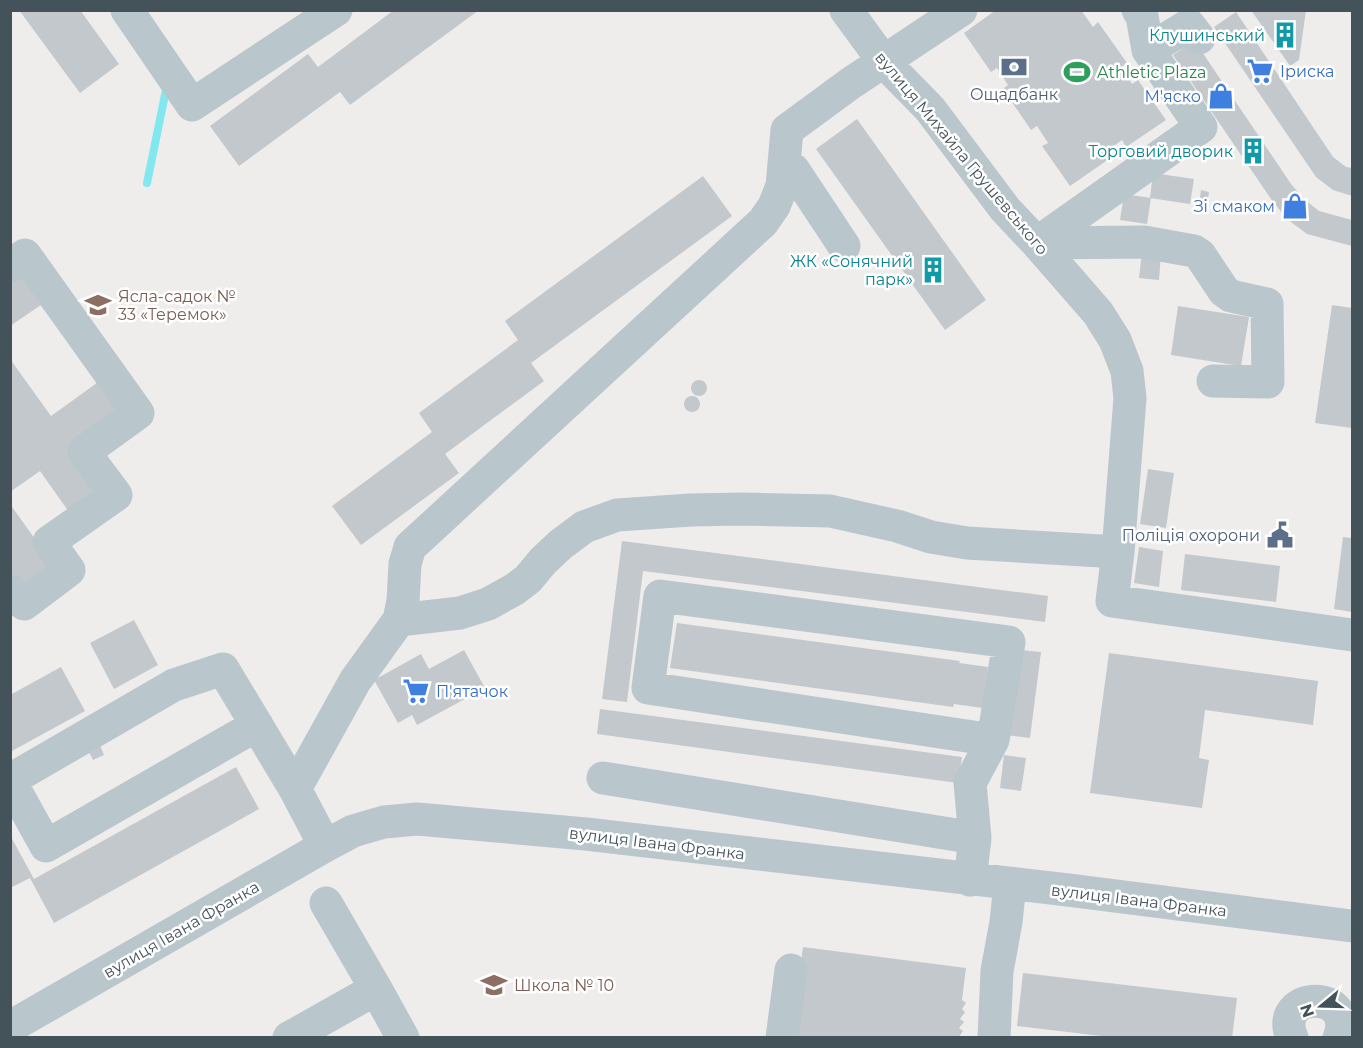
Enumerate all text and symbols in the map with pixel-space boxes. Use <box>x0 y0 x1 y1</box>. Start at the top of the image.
building icon: Клушинський <box>1270 20 1300 50</box>
place label: Клушинський <box>1149 26 1265 45</box>
street label: вулиця Михайла Грушевського <box>871 48 1052 259</box>
bank icon: Ощадбанк <box>999 52 1029 82</box>
supermarket icon: Іриска <box>1245 56 1275 86</box>
sports icon: Athletic Plaza <box>1062 57 1092 87</box>
place label: Іриска <box>1280 62 1334 81</box>
place label: Athletic Plaza <box>1097 63 1207 82</box>
shop icon: М'яско <box>1206 81 1236 111</box>
place label: Ощадбанк <box>970 85 1059 104</box>
place label: М'яско <box>1144 87 1201 106</box>
building icon: Торговий дворик <box>1238 136 1268 166</box>
place label: Торговий дворик <box>1088 142 1234 161</box>
shop icon: Зі смаком <box>1280 191 1310 221</box>
place label: Зі смаком <box>1194 197 1275 216</box>
place label: ЖК «Сонячний парк» <box>790 252 913 289</box>
building icon: ЖК «Сонячний парк» <box>918 255 948 285</box>
place label: Ясла-садок № 33 «Теремок» <box>118 287 236 324</box>
school or university icon: Ясла-садок № 33 «Теремок» <box>83 290 113 320</box>
public building icon: Поліція охорони <box>1265 520 1295 550</box>
place label: Поліція охорони <box>1122 526 1260 545</box>
supermarket icon: П'ятачок <box>401 676 431 706</box>
place label: П'ятачок <box>436 682 509 701</box>
street label: вулиця Івана Франка <box>568 823 746 864</box>
street label: вулиця Івана Франка <box>100 877 263 982</box>
street label: вулиця Івана Франка <box>1050 880 1228 921</box>
school or university icon: Школа № 10 <box>479 970 509 1000</box>
place label: Школа № 10 <box>514 976 614 995</box>
north arrow <box>1291 976 1351 1036</box>
text: N <box>1296 1002 1318 1020</box>

